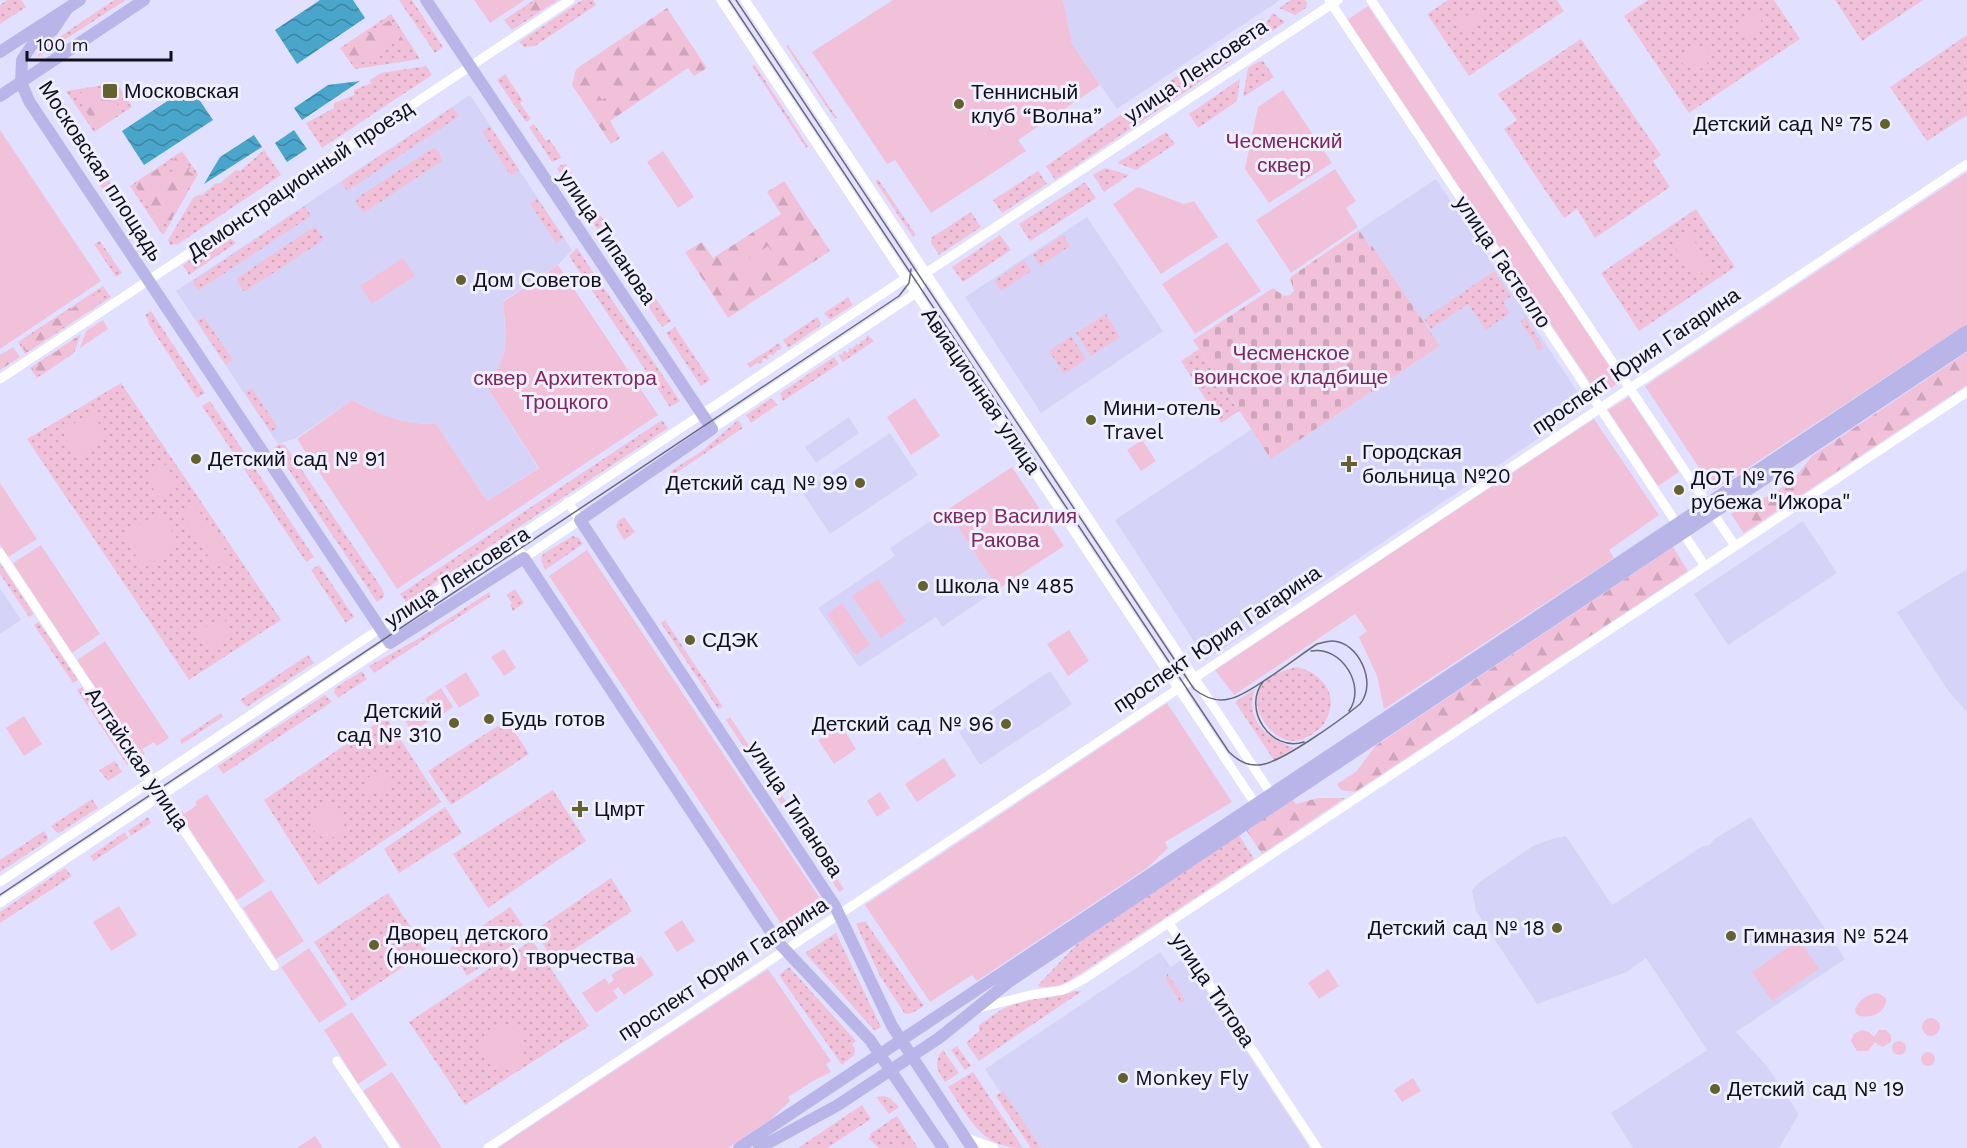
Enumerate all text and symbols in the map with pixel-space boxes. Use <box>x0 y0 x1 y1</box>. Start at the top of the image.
street label: улица Ленсовета <box>1119 13 1272 128</box>
scale bar <box>27 24 171 62</box>
text: 100 m <box>36 34 89 55</box>
street label: Московская площадь <box>34 76 169 266</box>
place label: Московская <box>124 78 239 103</box>
place label: Теннисный клуб “Волна” <box>971 79 1102 128</box>
marker: Московская <box>101 82 119 100</box>
street label: Демонстрационный проезд <box>182 95 417 265</box>
marker: Теннисный клуб “Волна” <box>952 97 966 111</box>
place label: Детский сад № 75 <box>1693 111 1873 136</box>
marker: Детский сад № 75 <box>1878 117 1892 131</box>
park label: Чесменский сквер <box>1225 128 1343 177</box>
street label: улица Типанова <box>553 164 662 309</box>
street label: улица Гастелло <box>1450 191 1557 333</box>
place label: Дом Советов <box>473 267 602 292</box>
marker: Дом Советов <box>454 273 468 287</box>
street label: проспект Юрия Гагарина <box>1527 282 1745 439</box>
street label: Авиационная улица <box>916 303 1047 479</box>
park label: Чесменское воинское кладбище <box>1194 340 1388 389</box>
park label: сквер Архитектора Троцкого <box>473 365 657 414</box>
place label: Мини-отель Travel <box>1103 395 1221 444</box>
marker: Мини-отель Travel <box>1084 413 1098 427</box>
place label: Городская больница №20 <box>1362 439 1511 488</box>
place label: Детский сад № 91 <box>208 446 386 471</box>
marker: Детский сад № 91 <box>189 452 203 466</box>
marker: Городская больница №20 <box>1340 455 1358 473</box>
place label: ДОТ № 76 рубежа "Ижора" <box>1691 465 1850 514</box>
place label: Детский сад № 99 <box>665 470 848 495</box>
marker: Детский сад № 99 <box>853 476 867 490</box>
marker: ДОТ № 76 рубежа "Ижора" <box>1672 483 1686 497</box>
park label: сквер Василия Ракова <box>933 503 1077 552</box>
street label: улица Ленсовета <box>380 520 534 633</box>
street label: проспект Юрия Гагарина <box>1108 560 1326 717</box>
place label: Школа № 485 <box>935 573 1074 598</box>
marker: Школа № 485 <box>916 579 930 593</box>
place label: СДЭК <box>702 627 759 652</box>
marker: СДЭК <box>683 633 697 647</box>
street label: Алтайская улица <box>80 682 195 835</box>
place label: Детский сад № 310 <box>337 698 442 747</box>
place label: Будь готов <box>501 706 605 731</box>
place label: Детский сад № 96 <box>812 711 994 736</box>
marker: Будь готов <box>482 712 496 726</box>
marker: Детский сад № 310 <box>447 716 461 730</box>
marker: Детский сад № 96 <box>999 717 1013 731</box>
street label: улица Типанова <box>742 736 849 882</box>
place label: Цмрт <box>594 796 645 821</box>
marker: Цмрт <box>571 800 589 818</box>
street label: проспект Юрия Гагарина <box>613 891 833 1046</box>
place label: Детский сад № 18 <box>1368 915 1545 940</box>
place label: Дворец детского (юношеского) творчества <box>386 920 635 969</box>
marker: Детский сад № 18 <box>1550 921 1564 935</box>
place label: Гимназия № 524 <box>1743 923 1909 948</box>
street label: улица Титова <box>1166 928 1261 1052</box>
marker: Гимназия № 524 <box>1724 929 1738 943</box>
marker: Дворец детского (юношеского) творчества <box>367 938 381 952</box>
place label: Monkey Fly <box>1135 1065 1249 1090</box>
marker: Monkey Fly <box>1116 1071 1130 1085</box>
place label: Детский сад № 19 <box>1727 1076 1904 1101</box>
marker: Детский сад № 19 <box>1708 1082 1722 1096</box>

